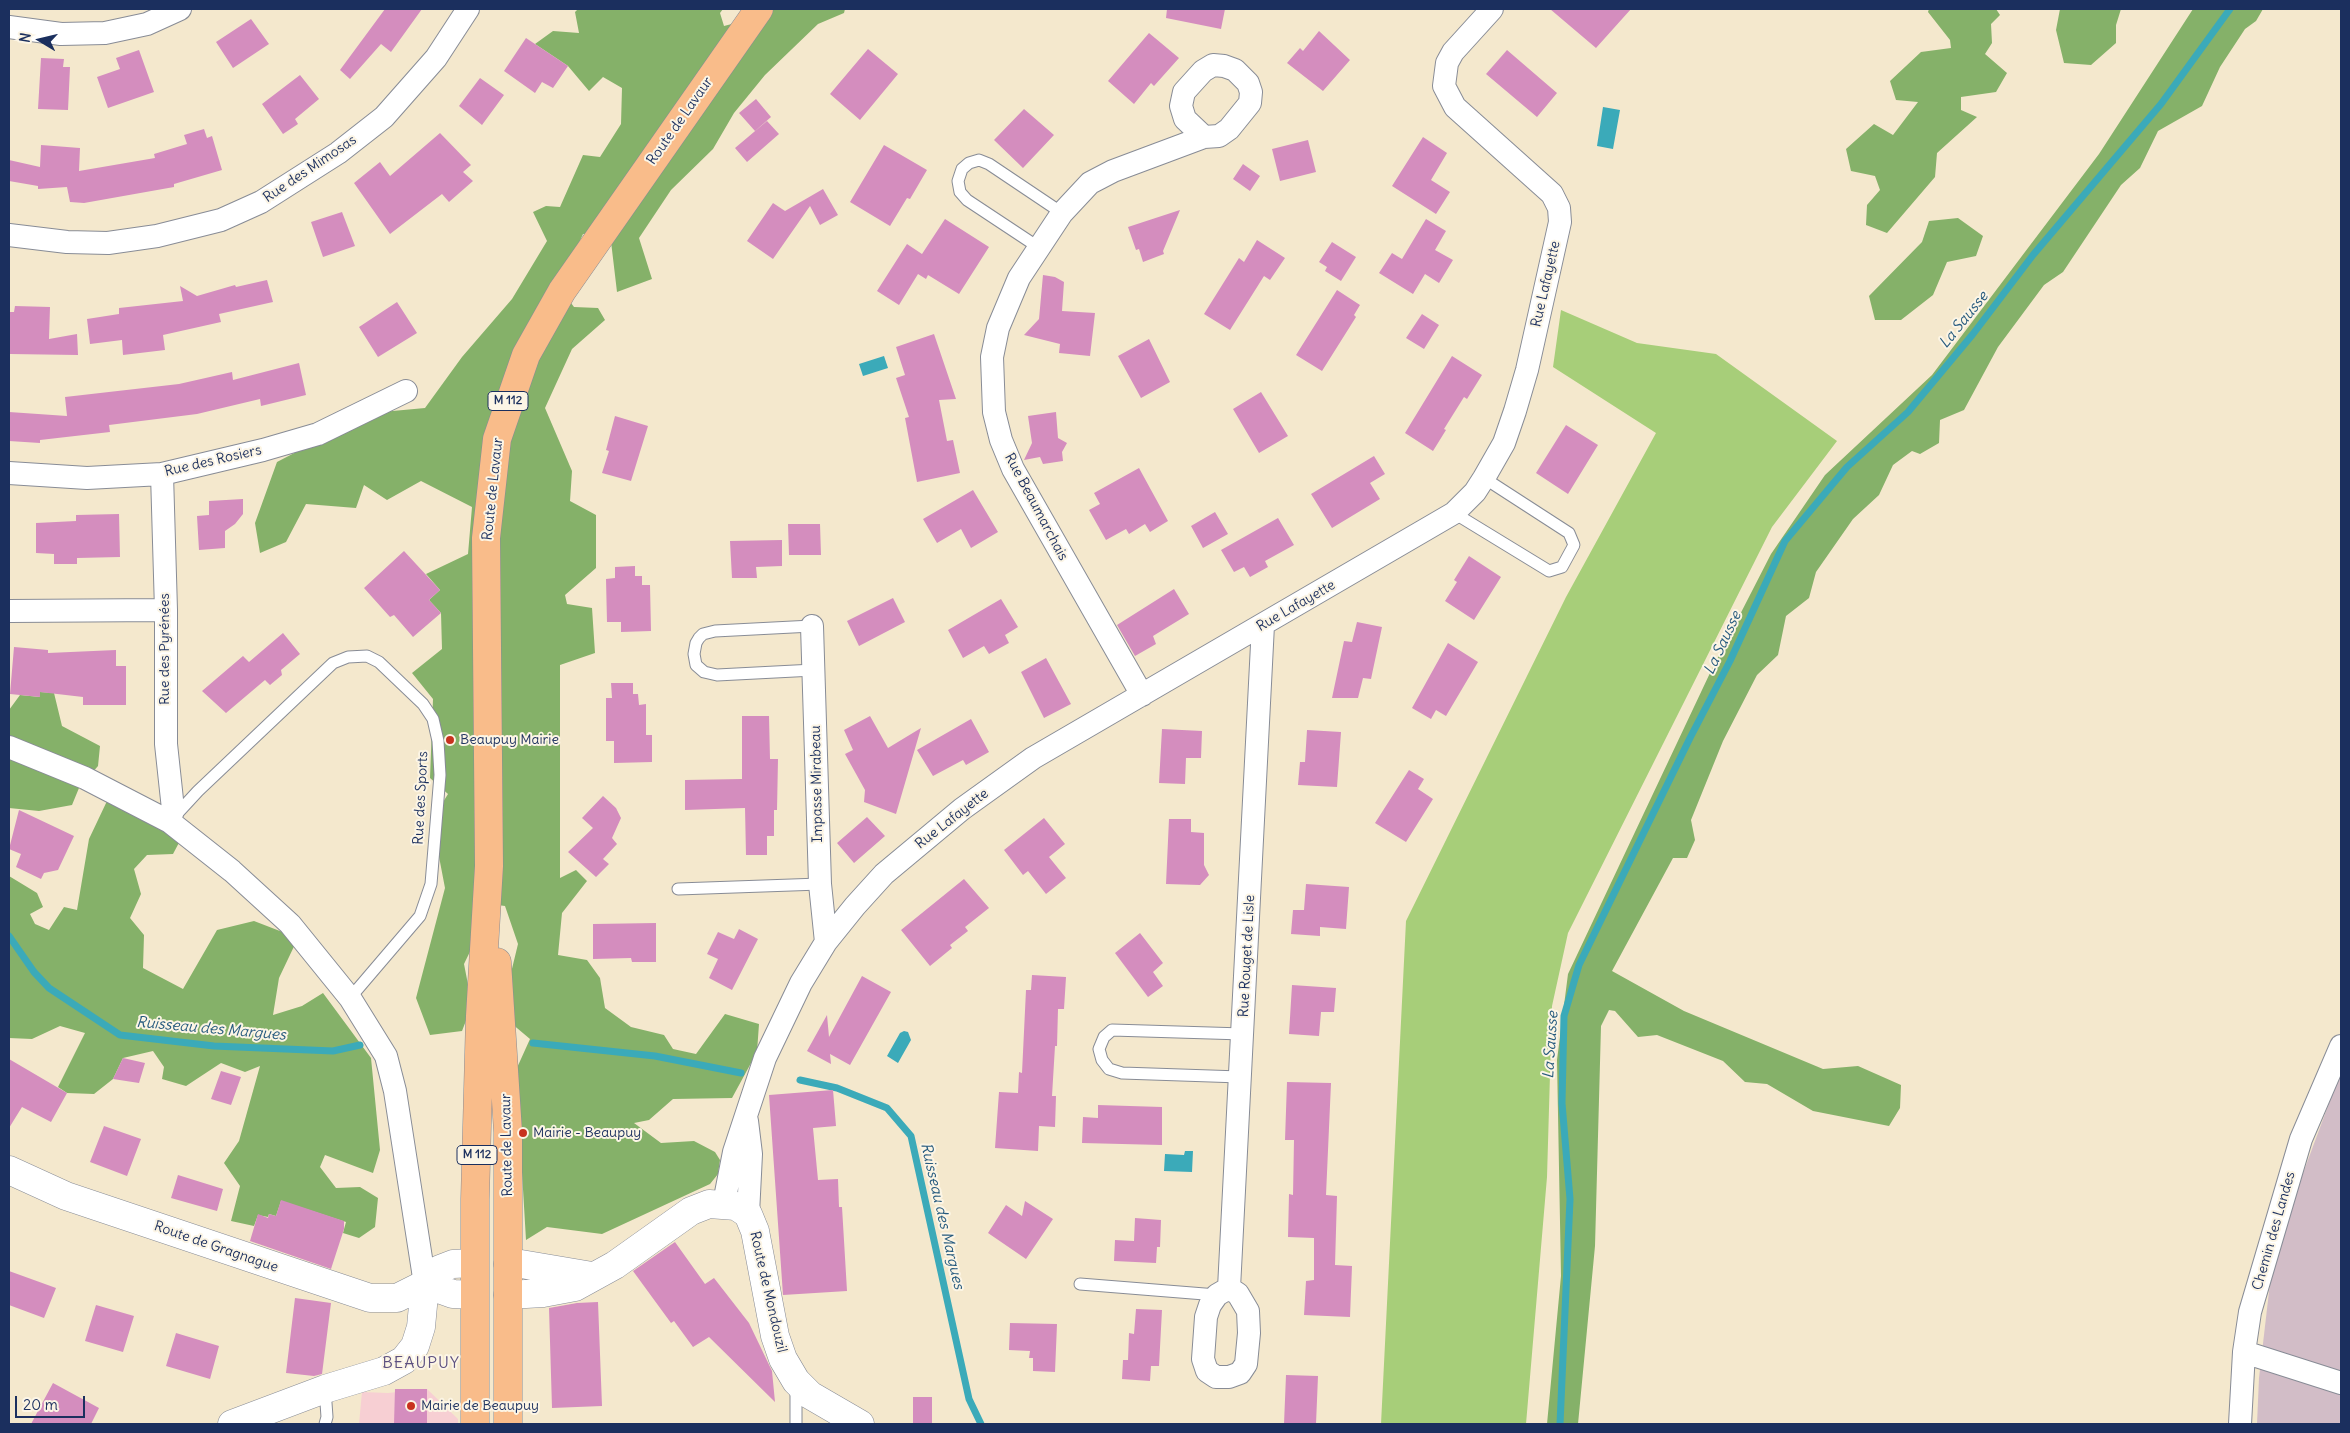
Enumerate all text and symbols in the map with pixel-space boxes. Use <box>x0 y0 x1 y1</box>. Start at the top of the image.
north arrow <box>15 15 65 65</box>
text: N <box>16 31 35 44</box>
street label: Route de Lavaur <box>643 74 717 168</box>
street label: Rue des Mimosas <box>260 132 360 206</box>
street label: Rue Lafayette <box>1528 239 1564 329</box>
water label: La Sausse <box>1936 288 1992 352</box>
road number: M 112 <box>488 392 528 411</box>
street label: Route de Lavaur <box>479 437 507 541</box>
street label: Rue des Rosiers <box>163 442 263 480</box>
street label: Rue Beaumarchais <box>1001 450 1071 564</box>
street label: Rue Lafayette <box>1254 577 1338 635</box>
street label: Rue des Pyrénées <box>157 593 173 705</box>
water label: La Sausse <box>1701 609 1745 677</box>
street label: Impasse Mirabeau <box>808 725 826 843</box>
place label: Beaupuy Mairie <box>460 732 559 748</box>
marker: Beaupuy Mairie <box>444 734 456 746</box>
street label: Rue des Sports <box>410 751 432 845</box>
street label: Rue Lafayette <box>912 785 992 853</box>
street label: Rue Rouget de Lisle <box>1235 894 1259 1018</box>
water label: La Sausse <box>1540 1011 1562 1079</box>
water label: Ruisseau des Margues <box>136 1014 286 1044</box>
street label: Route de Lavaur <box>498 1093 516 1197</box>
place label: Mairie - Beaupuy <box>533 1125 641 1141</box>
marker: Mairie - Beaupuy <box>517 1127 529 1139</box>
water label: Ruisseau des Margues <box>916 1141 968 1291</box>
road number: M 112 <box>457 1146 497 1164</box>
street label: Chemin des Landes <box>2249 1170 2299 1292</box>
street label: Route de Gragnague <box>152 1218 280 1276</box>
street label: Route de Mondouzil <box>746 1230 790 1354</box>
district label: BEAUPUY <box>381 1353 461 1373</box>
scale bar <box>18 1386 88 1418</box>
text: 20 m <box>23 1395 58 1414</box>
place label: Mairie de Beaupuy <box>421 1398 539 1414</box>
marker: Mairie de Beaupuy <box>405 1400 417 1412</box>

